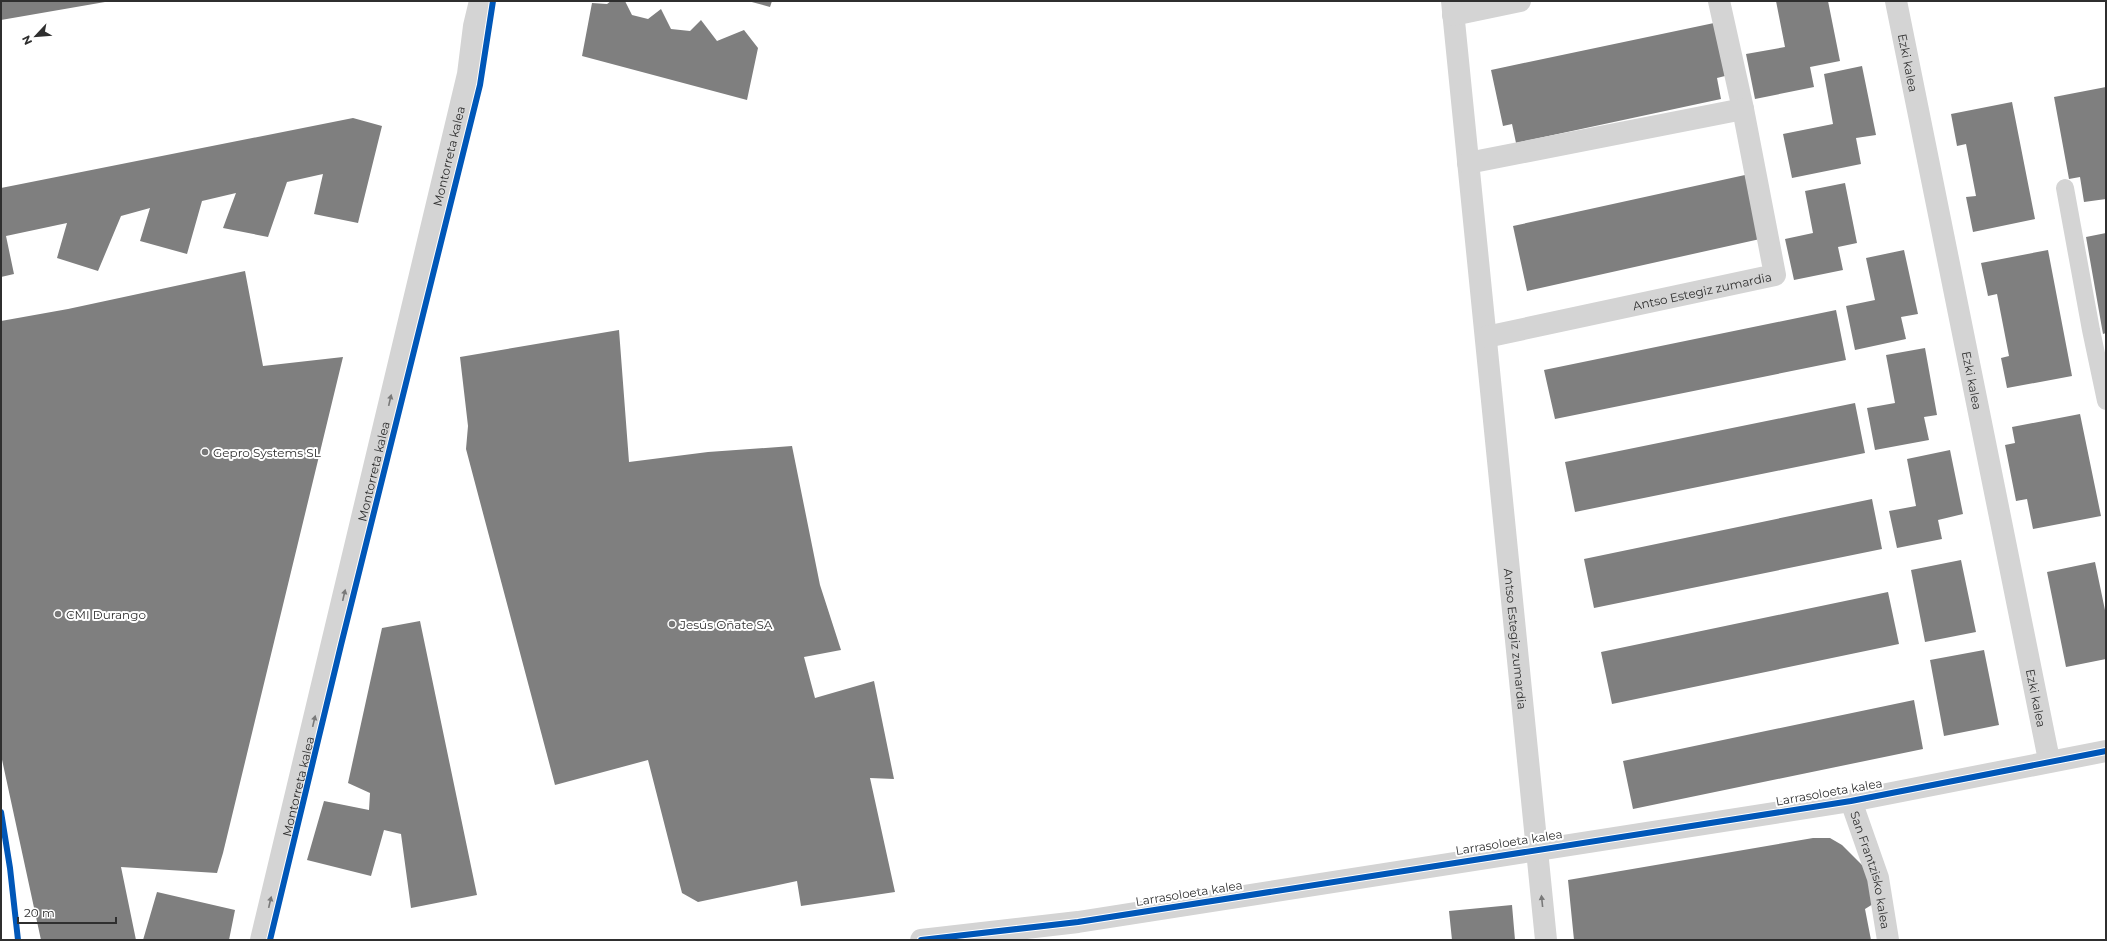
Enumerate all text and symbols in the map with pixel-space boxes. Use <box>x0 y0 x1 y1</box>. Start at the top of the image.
north arrow <box>16 16 56 56</box>
street label: Ezki kalea <box>1895 32 1922 93</box>
text: N <box>19 33 35 47</box>
street label: Montorreta kalea <box>429 105 468 208</box>
street label: Antso Estegiz zumardia <box>1631 268 1773 313</box>
street label: Ezki kalea <box>1959 350 1986 411</box>
one-way arrow <box>387 394 393 406</box>
street label: Montorreta kalea <box>354 420 392 523</box>
place label: Gepro Systems SL <box>213 445 321 460</box>
marker: Gepro Systems SL <box>200 447 210 457</box>
street label: Antso Estegiz zumardia <box>1501 568 1530 710</box>
one-way arrow <box>341 588 347 601</box>
place label: CMI Durango <box>66 607 146 622</box>
marker: CMI Durango <box>53 609 63 619</box>
place label: Jesús Oñate SA <box>679 617 773 632</box>
marker: Jesús Oñate SA <box>667 619 677 629</box>
street label: Ezki kalea <box>2023 667 2050 728</box>
one-way arrow <box>311 715 317 727</box>
street label: Montorreta kalea <box>279 735 317 838</box>
street label: Larrasoloeta kalea <box>1775 775 1883 809</box>
street label: San Frantzisko kalea <box>1848 809 1894 930</box>
street label: Larrasoloeta kalea <box>1454 826 1564 858</box>
street label: Larrasoloeta kalea <box>1134 877 1244 909</box>
one-way arrow <box>1539 895 1546 907</box>
one-way arrow <box>268 896 274 908</box>
scale bar <box>18 899 116 925</box>
text: 20 m <box>24 905 55 920</box>

